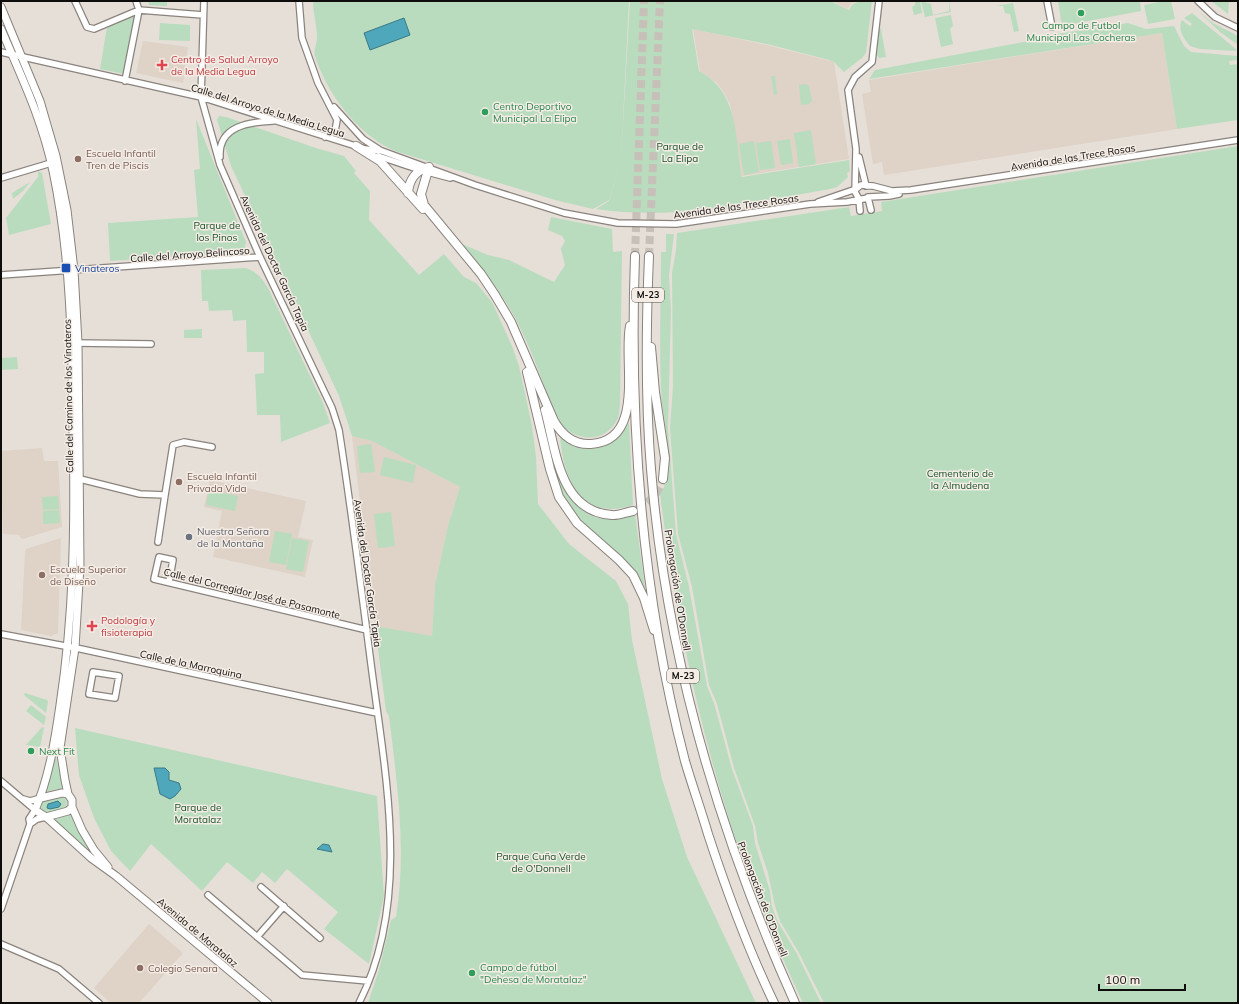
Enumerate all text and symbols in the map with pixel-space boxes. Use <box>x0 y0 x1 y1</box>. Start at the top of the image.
marker: Campo de Futbol Municipal Las Cocheras <box>1076 8 1086 18</box>
place label: Campo de Futbol Municipal Las Cocheras <box>1027 19 1135 44</box>
place label: Centro de Salud Arroyo de la Media Legua <box>171 53 279 78</box>
marker: Centro de Salud Arroyo de la Media Legua <box>156 59 168 71</box>
street label: Calle del Arroyo de la Media Legua <box>189 81 346 140</box>
place label: Centro Deportivo Municipal La Elipa <box>493 100 577 125</box>
marker: Centro Deportivo Municipal La Elipa <box>480 107 490 117</box>
park label: Parque de La Elipa <box>656 140 704 165</box>
street label: Avenida de las Trece Rosas <box>1010 141 1136 174</box>
place label: Escuela Infantil Tren de Piscis <box>86 147 156 172</box>
marker: Escuela Infantil Tren de Piscis <box>73 154 83 164</box>
street label: Avenida de las Trece Rosas <box>673 191 800 222</box>
street label: Avenida del Doctor García Tapia <box>237 193 312 334</box>
park label: Parque de los Pinos <box>193 219 241 244</box>
street label: Calle del Arroyo Belincoso <box>130 244 251 265</box>
marker: Vinateros <box>60 262 72 274</box>
place label: Vinateros <box>75 262 119 275</box>
road number: M-23 <box>632 288 664 302</box>
street label: Calle del Camino de los Vinateros <box>61 319 76 473</box>
park label: Cementerio de la Almudena <box>927 467 993 492</box>
place label: Escuela Infantil Privada Vida <box>187 470 257 495</box>
marker: Escuela Infantil Privada Vida <box>174 477 184 487</box>
street label: Avenida del Doctor García Tapia <box>351 498 384 648</box>
place label: Nuestra Señora de la Montaña <box>197 525 269 550</box>
street label: Prolongación de O'Donnell <box>662 529 693 651</box>
marker: Nuestra Señora de la Montaña <box>184 532 194 542</box>
place label: Escuela Superior de Diseño <box>50 563 127 588</box>
street label: Calle del Corregidor José de Pasamonte <box>162 565 342 622</box>
marker: Escuela Superior de Diseño <box>37 570 47 580</box>
place label: Podología y fisioterapia <box>101 614 156 639</box>
marker: Podología y fisioterapia <box>86 620 98 632</box>
street label: Calle de la Marroquina <box>139 647 243 682</box>
road number: M-23 <box>667 669 699 683</box>
place label: Next Fit <box>39 745 75 758</box>
marker: Next Fit <box>26 746 36 756</box>
park label: Parque de Moratalaz <box>174 801 222 826</box>
street label: Prolongación de O'Donnell <box>735 840 791 959</box>
park label: Parque Cuña Verde de O'Donnell <box>496 850 586 875</box>
street label: Avenida de Moratalaz <box>155 895 241 970</box>
place label: Campo de fútbol "Dehesa de Moratalaz" <box>480 961 587 986</box>
place label: Colegio Senara <box>148 962 218 975</box>
marker: Colegio Senara <box>135 963 145 973</box>
scale bar <box>1099 966 1185 992</box>
marker: Campo de fútbol "Dehesa de Moratalaz" <box>467 968 477 978</box>
text: 100 m <box>1105 972 1140 987</box>

